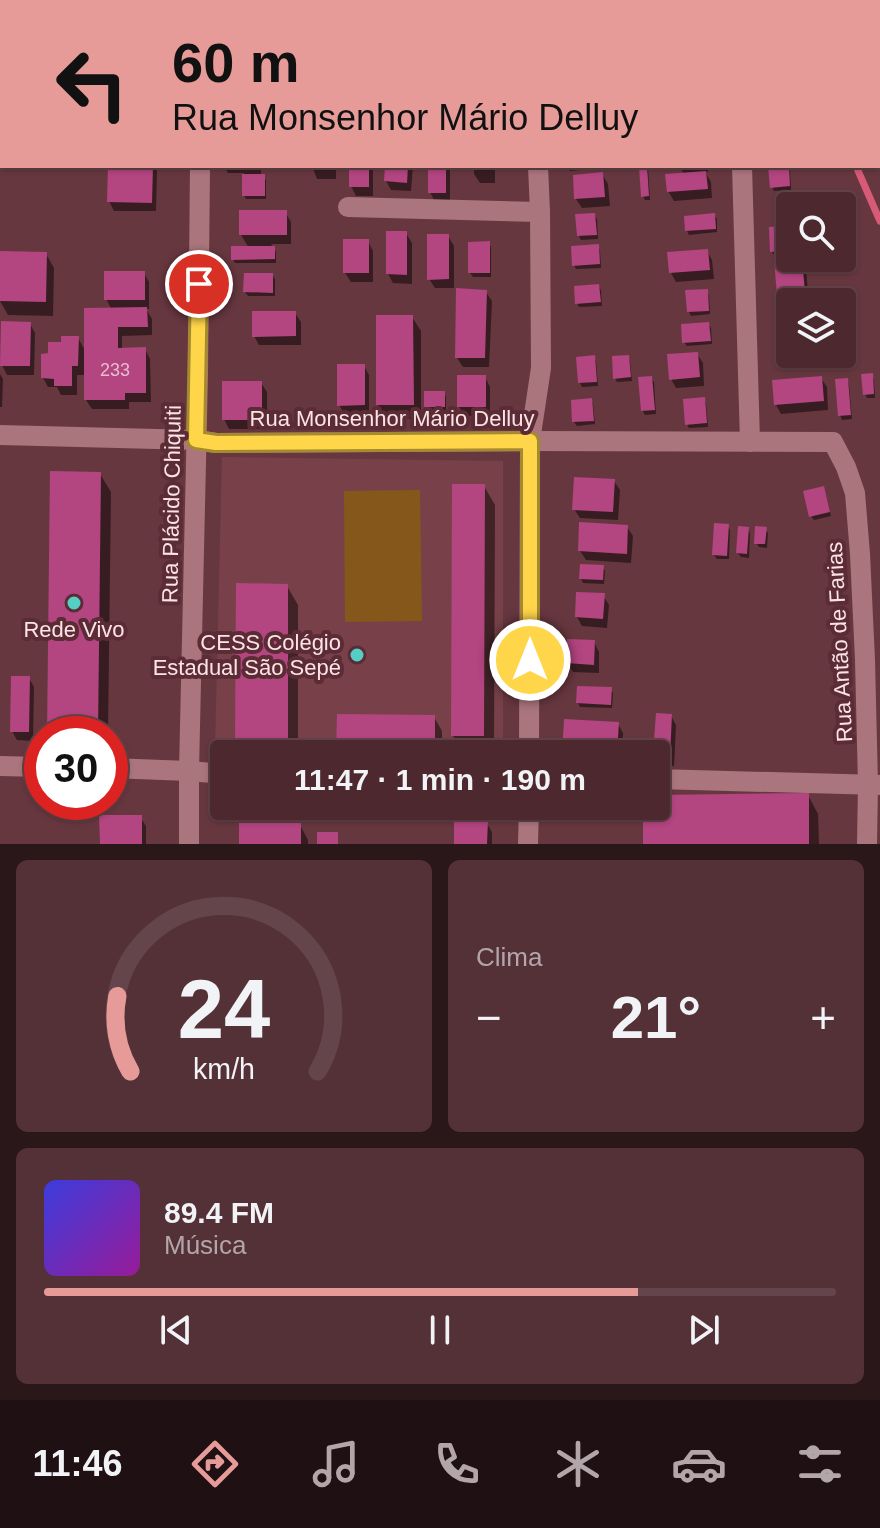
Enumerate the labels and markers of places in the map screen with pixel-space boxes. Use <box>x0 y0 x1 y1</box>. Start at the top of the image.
pin <box>165 250 233 318</box>
marker: Rede Vivo <box>65 594 83 612</box>
place label: Rede Vivo <box>23 617 125 642</box>
place label: CESS Colégio Estadual São Sepé <box>153 630 341 680</box>
marker: CESS Colégio Estadual São Sepé <box>348 646 366 664</box>

